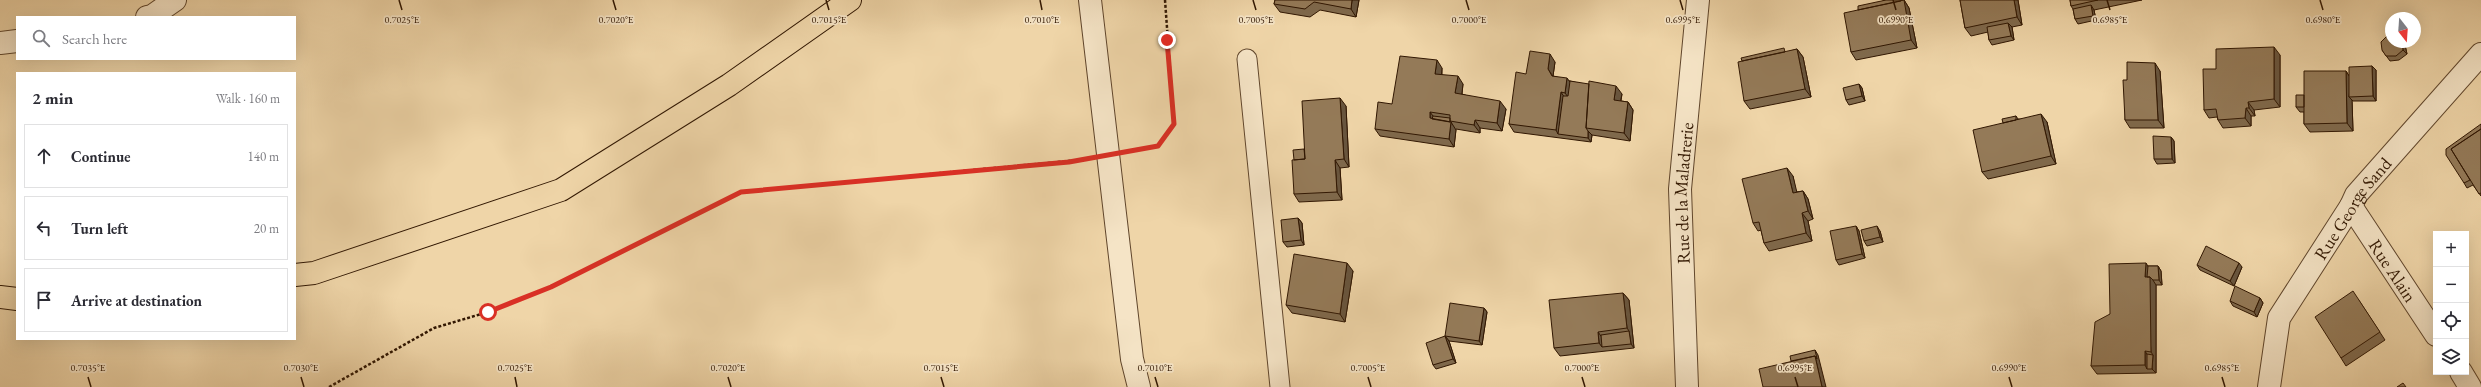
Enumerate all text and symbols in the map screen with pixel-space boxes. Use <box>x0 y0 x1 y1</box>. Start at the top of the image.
north arrow <box>2385 12 2421 48</box>
text: 0.7025°E <box>385 13 420 26</box>
text: 0.7020°E <box>599 13 634 26</box>
text: 0.7015°E <box>812 13 847 26</box>
text: 0.7010°E <box>1025 13 1060 26</box>
text: 0.7005°E <box>1239 13 1274 26</box>
text: 0.7000°E <box>1452 13 1487 26</box>
text: 0.6995°E <box>1666 13 1701 26</box>
text: 0.6990°E <box>1879 13 1914 26</box>
text: 0.6985°E <box>2093 13 2128 26</box>
text: 0.6980°E <box>2306 13 2341 26</box>
search box <box>16 16 296 60</box>
icon: search <box>30 27 52 49</box>
text: Search here <box>62 29 127 48</box>
route end <box>1158 31 1176 49</box>
text: 2 min <box>32 87 73 109</box>
text: Walk · 160 m <box>216 90 280 107</box>
street label: Rue de la Maladrerie <box>1668 121 1698 265</box>
icon: ahead <box>33 145 55 167</box>
text: Continue <box>71 147 131 166</box>
text: 140 m <box>248 148 279 165</box>
street label: Rue George Sand <box>2308 151 2397 264</box>
icon: left <box>33 217 55 239</box>
text: Turn left <box>71 219 128 238</box>
text: 20 m <box>254 220 279 237</box>
map controls <box>2433 231 2469 375</box>
button: + <box>2433 231 2469 267</box>
street label: Rue Alain <box>2364 234 2423 307</box>
button: − <box>2433 267 2469 303</box>
icon: arrive <box>33 289 55 311</box>
text: Arrive at destination <box>71 291 202 310</box>
route start <box>479 303 497 321</box>
button: locate <box>2433 303 2469 339</box>
button: layers <box>2433 339 2469 375</box>
text: 0.7035°E <box>71 361 106 374</box>
text: 0.7030°E <box>284 361 319 374</box>
text: 0.7025°E <box>498 361 533 374</box>
text: 0.7020°E <box>711 361 746 374</box>
text: 0.7015°E <box>924 361 959 374</box>
text: 0.7010°E <box>1138 361 1173 374</box>
text: 0.7005°E <box>1351 361 1386 374</box>
text: 0.7000°E <box>1565 361 1600 374</box>
text: 0.6995°E <box>1778 361 1813 374</box>
text: 0.6990°E <box>1992 361 2027 374</box>
text: 0.6985°E <box>2205 361 2240 374</box>

